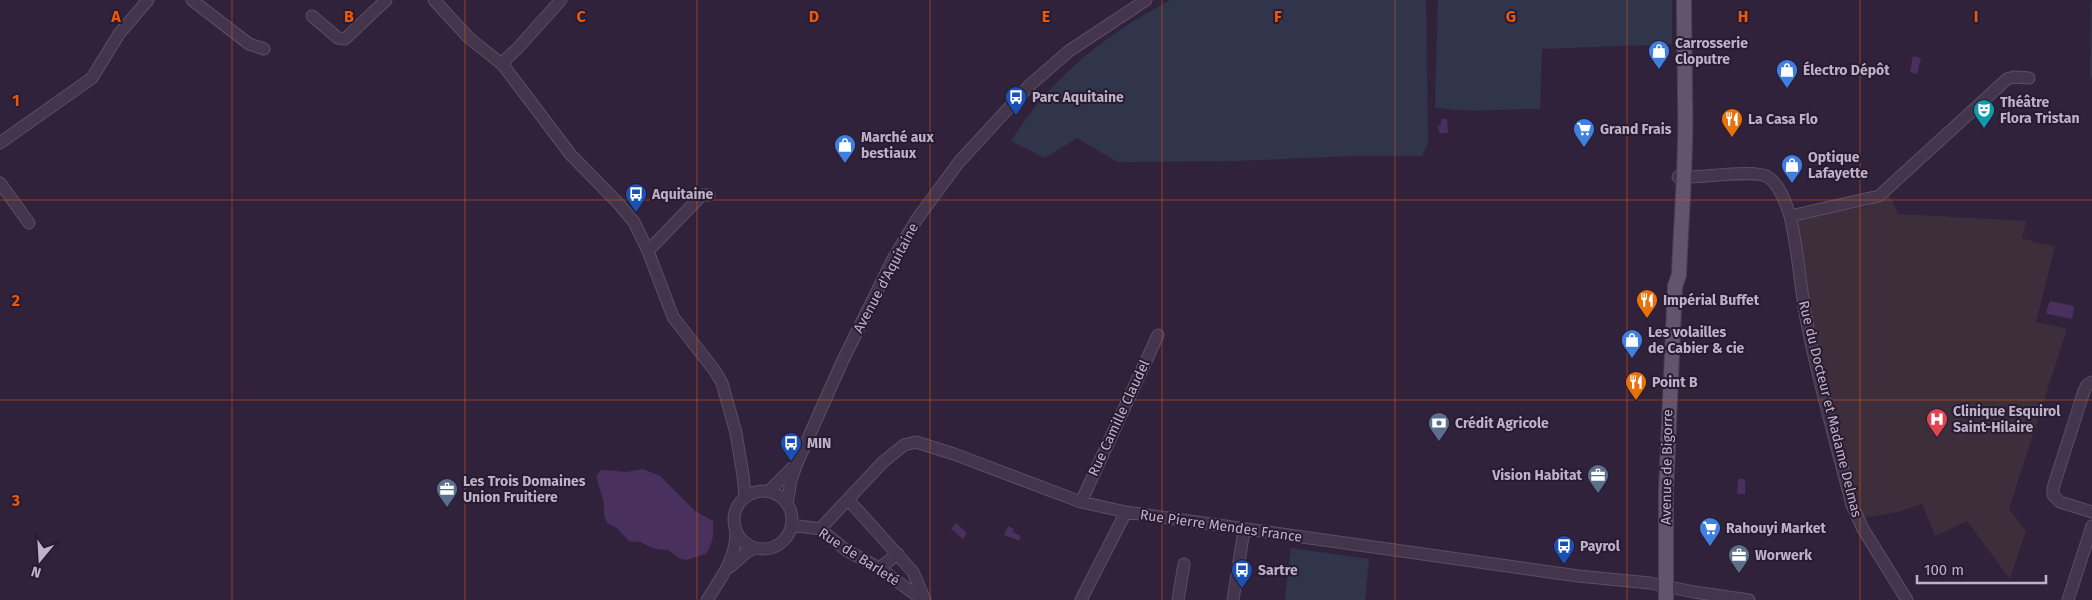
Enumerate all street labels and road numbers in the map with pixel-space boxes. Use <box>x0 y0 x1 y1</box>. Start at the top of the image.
street label: Avenue d'Aquitaine <box>850 220 922 336</box>
street label: Rue du Docteur et Madame Delmas <box>1795 299 1865 520</box>
street label: Rue Camille Claudel <box>1085 357 1153 479</box>
street label: Avenue de Bigorre <box>1657 409 1677 525</box>
street label: Rue Pierre Mendes France <box>1139 506 1303 546</box>
street label: Rue de Barleté <box>815 524 903 590</box>

